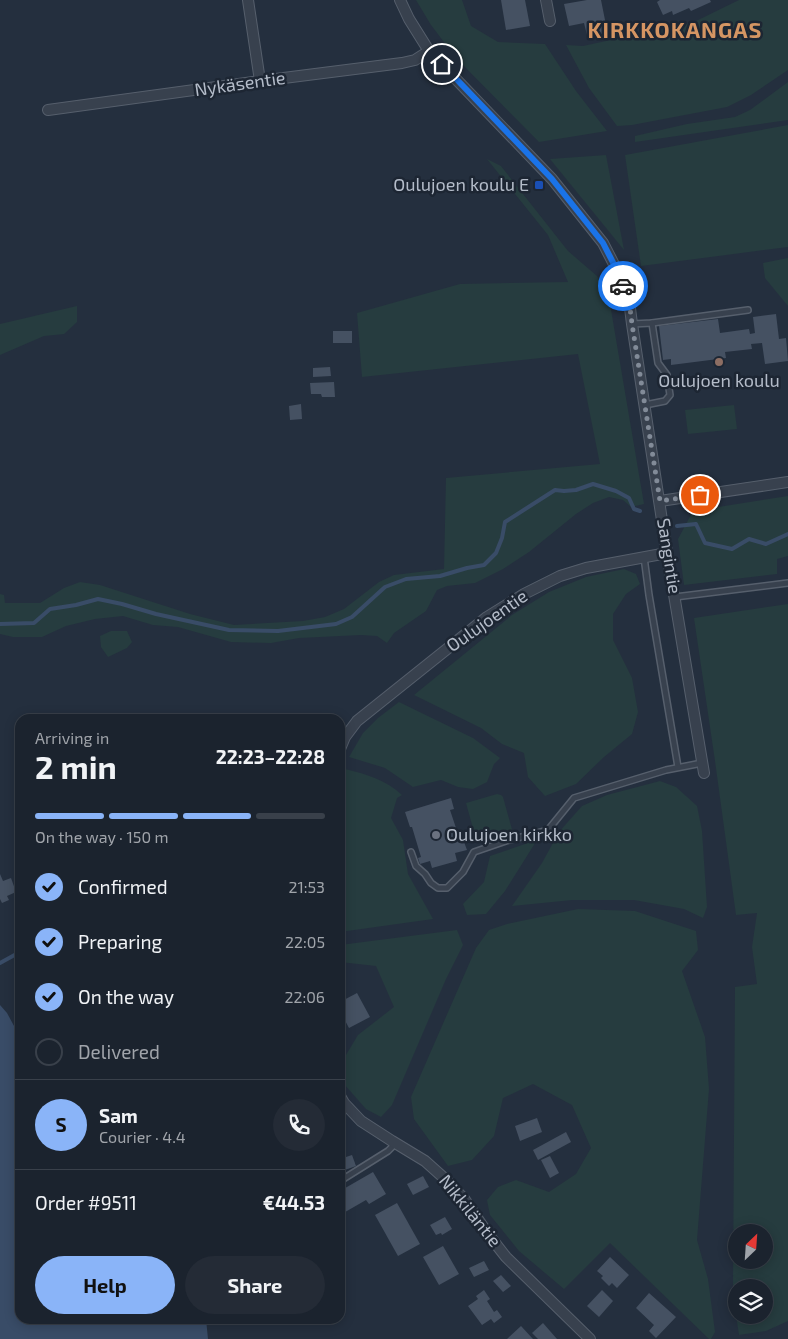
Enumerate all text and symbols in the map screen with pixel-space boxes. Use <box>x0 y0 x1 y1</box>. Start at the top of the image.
district label: KIRKKOKANGAS <box>588 16 762 42</box>
pin <box>421 43 463 85</box>
icon: home <box>428 50 456 78</box>
street label: Nykäsentie <box>193 66 287 100</box>
place label: Oulujoen koulu E <box>393 173 529 195</box>
marker: Oulujoen koulu E <box>533 179 545 191</box>
courier <box>598 261 648 311</box>
icon: car <box>609 272 637 300</box>
marker: Oulujoen koulu <box>713 356 725 368</box>
place label: Oulujoen koulu <box>658 369 780 391</box>
pin <box>679 474 721 516</box>
icon: bag <box>686 481 714 509</box>
street label: Sangintie <box>653 516 687 595</box>
street label: Oulujoentie <box>442 584 531 656</box>
text: Arriving in <box>35 728 109 747</box>
text: 22:23–22:28 <box>216 745 325 768</box>
text: 2 min <box>35 747 117 785</box>
place label: Oulujoen kirkko <box>446 823 572 845</box>
text: On the way · 150 m <box>35 827 169 846</box>
marker: Oulujoen kirkko <box>430 829 442 841</box>
icon: check <box>35 873 63 901</box>
text: Confirmed <box>78 875 168 898</box>
text: 21:53 <box>288 877 325 896</box>
icon: check <box>35 928 63 956</box>
text: Preparing <box>78 930 162 953</box>
text: 22:05 <box>285 932 325 951</box>
icon: check <box>35 983 63 1011</box>
text: On the way <box>78 985 174 1008</box>
text: 22:06 <box>284 987 325 1006</box>
text: Delivered <box>78 1040 160 1063</box>
button: phone <box>273 1099 325 1151</box>
text: Sam <box>99 1104 138 1127</box>
text: S <box>55 1113 67 1136</box>
text: Courier · 4.4 <box>99 1127 186 1146</box>
street label: Nikkiläntie <box>435 1170 507 1251</box>
text: Order #9511 <box>35 1191 137 1214</box>
text: €44.53 <box>263 1191 325 1214</box>
north arrow <box>728 1224 772 1269</box>
map controls <box>728 1224 773 1324</box>
button: Help <box>35 1256 175 1314</box>
button: Share <box>185 1256 325 1314</box>
button: layers <box>728 1279 773 1324</box>

